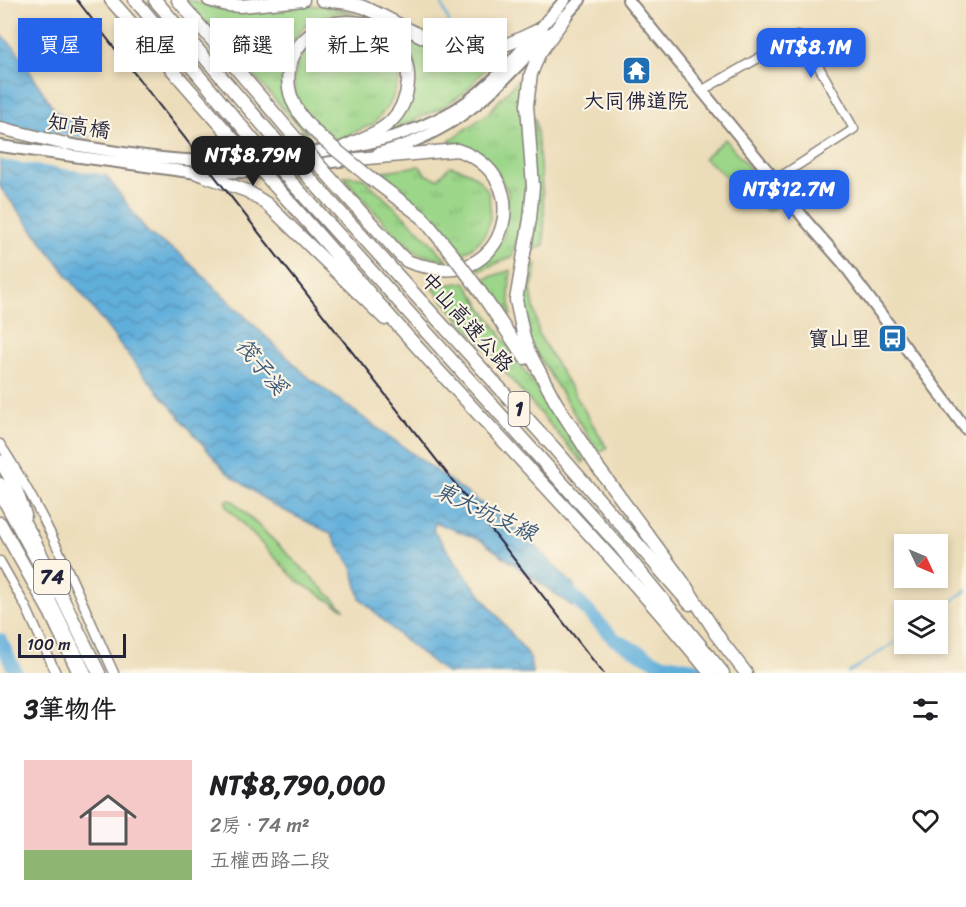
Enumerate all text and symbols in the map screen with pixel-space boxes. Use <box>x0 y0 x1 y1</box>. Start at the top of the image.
chip: 買屋 <box>18 18 102 72</box>
chip: 租屋 <box>114 18 198 72</box>
chip: 篩選 <box>210 18 294 72</box>
chip: 新上架 <box>306 18 411 72</box>
chip: 公寓 <box>423 18 507 72</box>
pin: NT$8.1M <box>756 28 866 79</box>
text: NT$8.1M <box>771 30 851 65</box>
temple icon: 大同佛道院 <box>620 54 652 86</box>
place label: 大同佛道院 <box>584 82 689 120</box>
street label: 知高橋 <box>45 102 113 150</box>
pin: NT$8.79M <box>191 136 315 187</box>
text: NT$8.79M <box>205 138 301 173</box>
pin: NT$12.7M <box>727 170 851 221</box>
text: NT$12.7M <box>743 172 835 207</box>
street label: 中山高速公路 <box>411 262 523 382</box>
place label: 寶山里 <box>808 320 871 358</box>
bus stop icon: 寶山里 <box>876 323 908 355</box>
water label: 筏子溪 <box>225 329 298 405</box>
road number: 1 <box>508 392 530 426</box>
water label: 東大坑支線 <box>428 471 545 553</box>
north arrow <box>894 534 948 588</box>
map controls <box>894 534 948 654</box>
road number: 74 <box>34 560 70 594</box>
button: layers <box>894 600 948 654</box>
text: 100 m <box>27 630 71 659</box>
scale bar <box>18 631 126 658</box>
text: 3筆物件 <box>24 686 116 732</box>
icon: filters <box>909 693 942 726</box>
text: NT$8,790,000 <box>210 762 386 808</box>
icon: home <box>72 784 144 856</box>
icon: heart <box>909 804 942 837</box>
text: 2房 · 74 m² <box>210 808 310 843</box>
text: 五權西路二段 <box>210 843 330 878</box>

